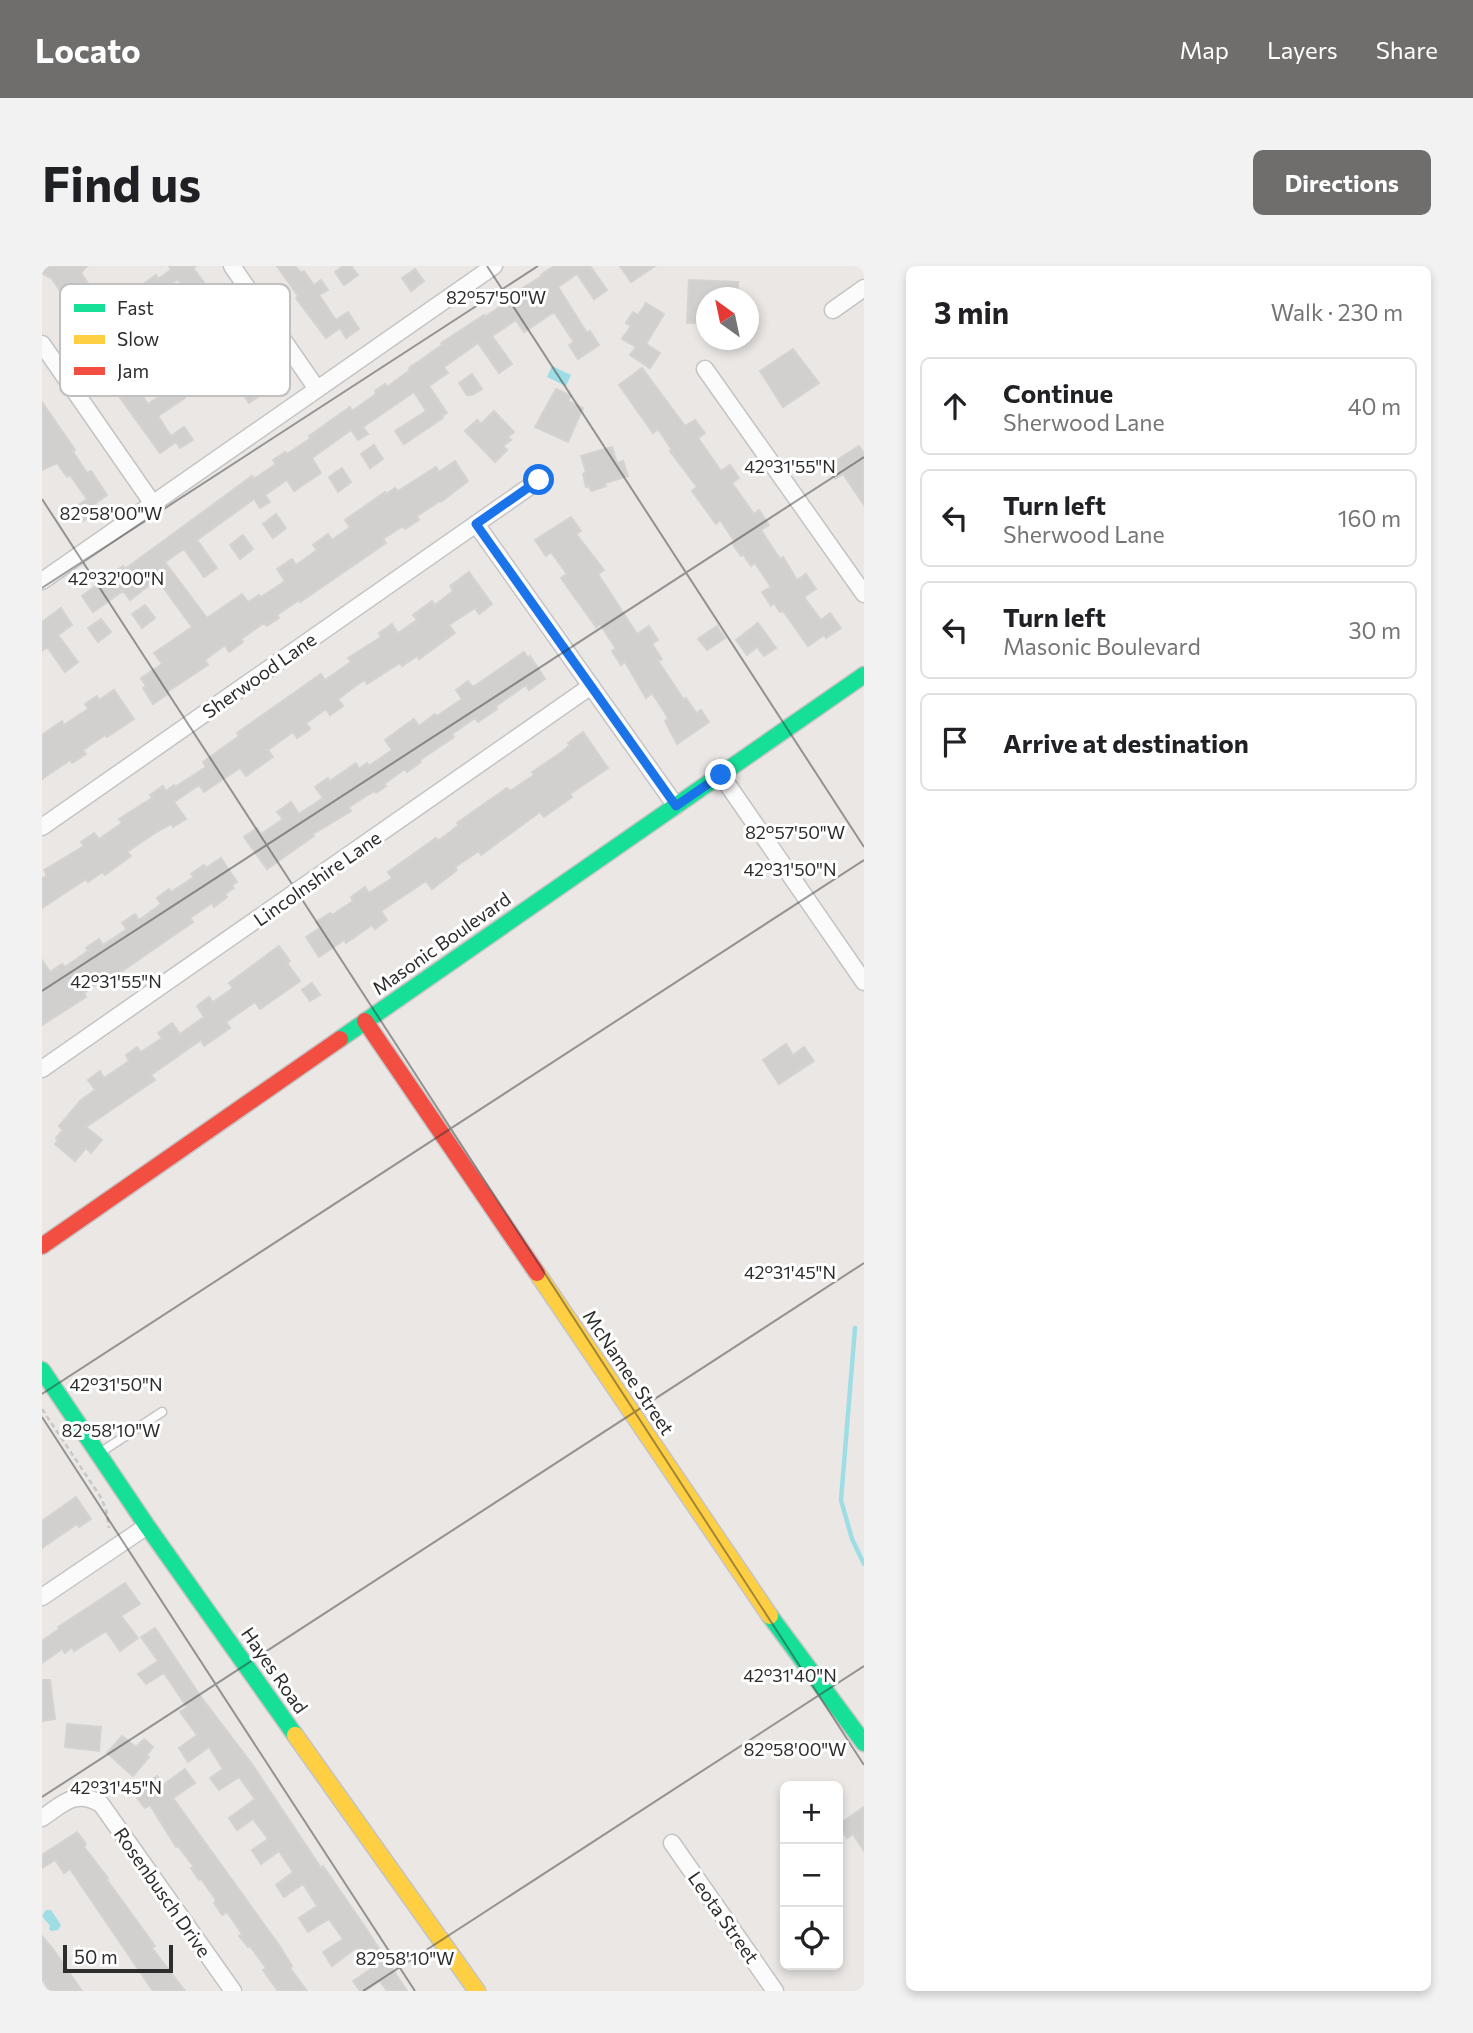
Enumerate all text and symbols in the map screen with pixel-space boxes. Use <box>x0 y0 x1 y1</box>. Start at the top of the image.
text: Locato <box>35 29 141 70</box>
text: Map <box>1180 35 1229 64</box>
text: Layers <box>1267 35 1338 64</box>
text: Share <box>1376 35 1438 64</box>
button: Directions <box>1253 150 1431 215</box>
text: Find us <box>42 152 201 212</box>
legend <box>60 284 290 396</box>
text: 82°57'50"W <box>446 286 546 308</box>
north arrow <box>696 287 759 350</box>
text: 3 min <box>934 293 1009 330</box>
text: Fast <box>117 296 154 319</box>
text: Walk · 230 m <box>1271 298 1403 326</box>
text: Slow <box>117 327 159 350</box>
text: Jam <box>117 359 149 382</box>
text: Continue <box>1003 377 1113 408</box>
icon: ahead <box>936 387 974 425</box>
text: 40 m <box>1348 392 1401 420</box>
text: Sherwood Lane <box>1003 408 1165 436</box>
text: 42°31'55"N <box>744 455 836 477</box>
route start <box>523 464 554 495</box>
text: Turn left <box>1003 489 1106 520</box>
icon: left <box>936 499 974 537</box>
text: 82°58'00"W <box>60 502 162 524</box>
text: 160 m <box>1338 504 1401 532</box>
text: Sherwood Lane <box>1003 520 1165 548</box>
text: 42°32'00"N <box>68 567 164 589</box>
text: Turn left <box>1003 601 1106 632</box>
icon: left <box>936 611 974 649</box>
text: 30 m <box>1348 616 1401 644</box>
street label: Sherwood Lane <box>198 627 320 723</box>
text: Masonic Boulevard <box>1003 632 1201 660</box>
icon: arrive <box>936 723 974 761</box>
text: Arrive at destination <box>1003 727 1249 758</box>
route end <box>705 759 736 790</box>
text: 82°57'50"W <box>745 821 845 843</box>
street label: Lincolnshire Lane <box>249 826 385 930</box>
text: 42°31'50"N <box>743 858 837 880</box>
street label: Masonic Boulevard <box>368 887 514 999</box>
text: 42°31'55"N <box>70 970 162 992</box>
text: 42°31'45"N <box>744 1261 836 1283</box>
street label: McNamee Street <box>579 1305 679 1439</box>
text: 42°31'50"N <box>69 1373 163 1395</box>
text: 82°58'10"W <box>62 1419 160 1441</box>
street label: Hayes Road <box>237 1622 313 1718</box>
text: 42°31'40"N <box>743 1664 837 1686</box>
text: 82°58'00"W <box>744 1738 846 1760</box>
text: 42°31'45"N <box>70 1776 162 1798</box>
map controls <box>780 1781 843 1970</box>
button: + <box>780 1781 843 1844</box>
street label: Rosenbusch Drive <box>110 1823 216 1961</box>
button: − <box>780 1844 843 1907</box>
street label: Leota Street <box>684 1867 764 1968</box>
button: locate <box>780 1907 843 1970</box>
scale bar <box>63 1942 173 1974</box>
text: 50 m <box>74 1945 118 1968</box>
text: 82°58'10"W <box>356 1947 454 1969</box>

